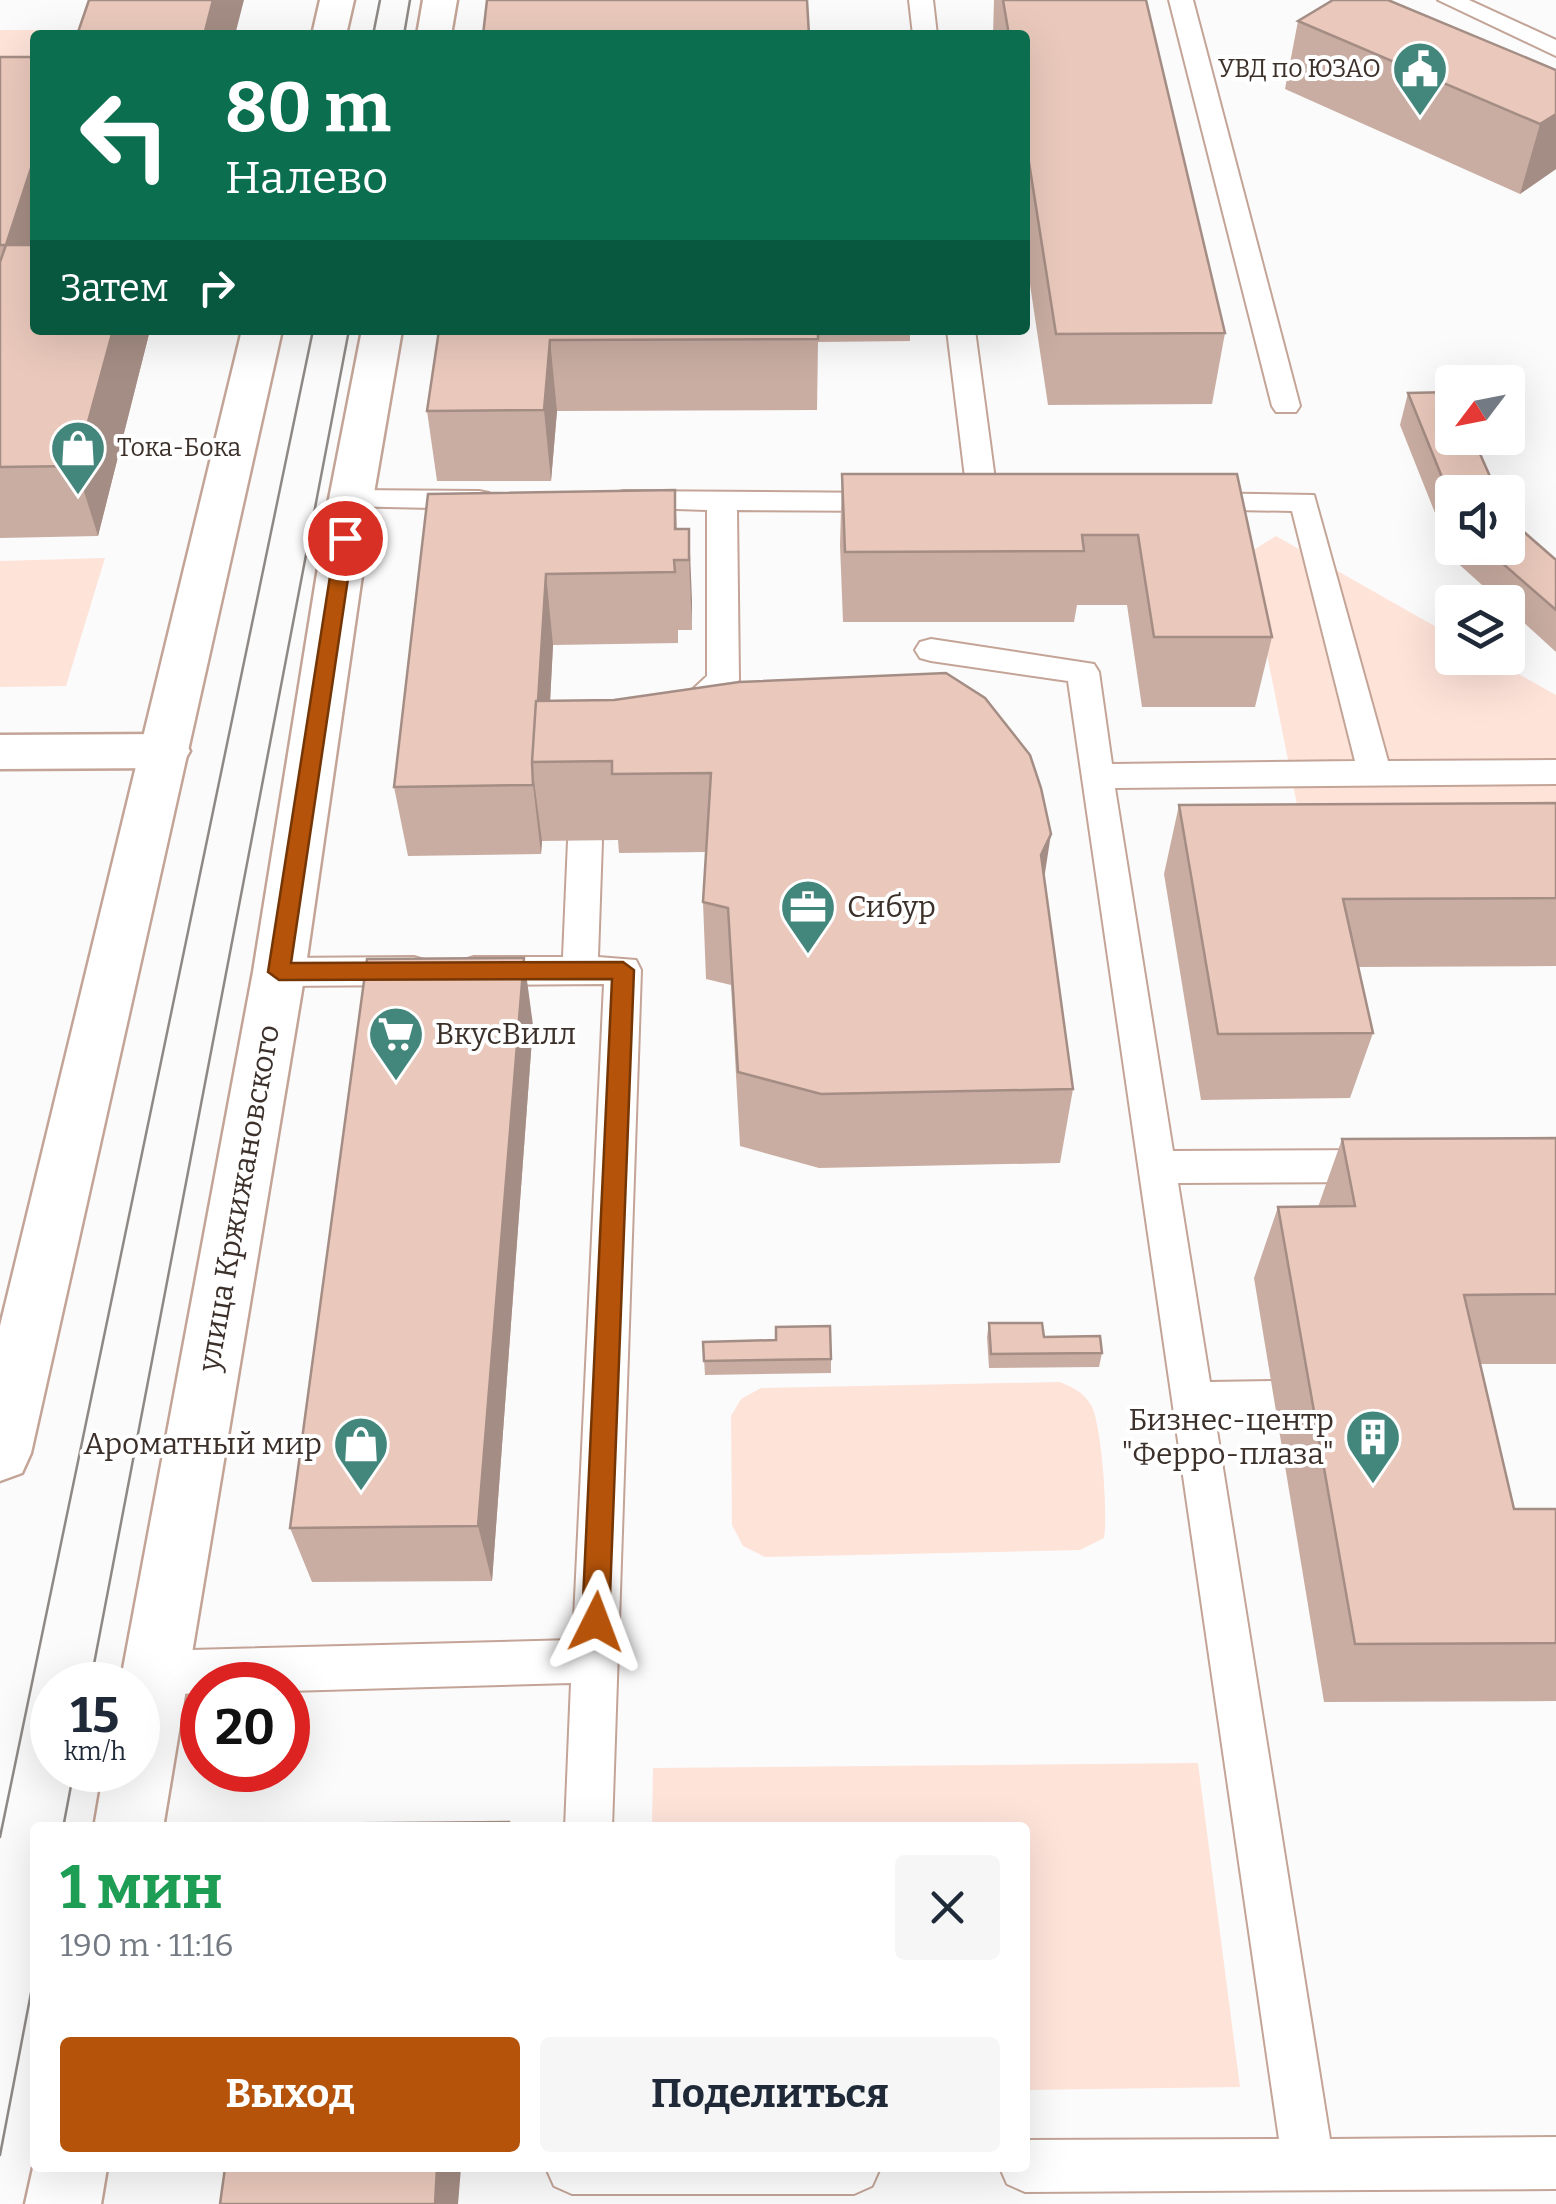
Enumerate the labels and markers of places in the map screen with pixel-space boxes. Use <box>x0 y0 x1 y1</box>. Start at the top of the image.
public building icon: УВД по ЮЗАО <box>1390 39 1450 118</box>
place label: УВД по ЮЗАО <box>1218 54 1381 84</box>
shop icon: Тока-Бока <box>48 418 108 497</box>
place label: Тока-Бока <box>117 433 242 463</box>
pin <box>303 496 388 581</box>
office icon: Сибур <box>778 877 838 956</box>
place label: Сибур <box>847 889 936 925</box>
supermarket icon: ВкусВилл <box>366 1004 426 1083</box>
place label: ВкусВилл <box>435 1016 576 1052</box>
place label: Бизнес-центр "Ферро-плаза" <box>1122 1402 1334 1472</box>
building icon: Бизнес-центр "Ферро-плаза" <box>1343 1407 1403 1486</box>
shop icon: Ароматный мир <box>331 1414 391 1493</box>
place label: Ароматный мир <box>83 1426 322 1462</box>

